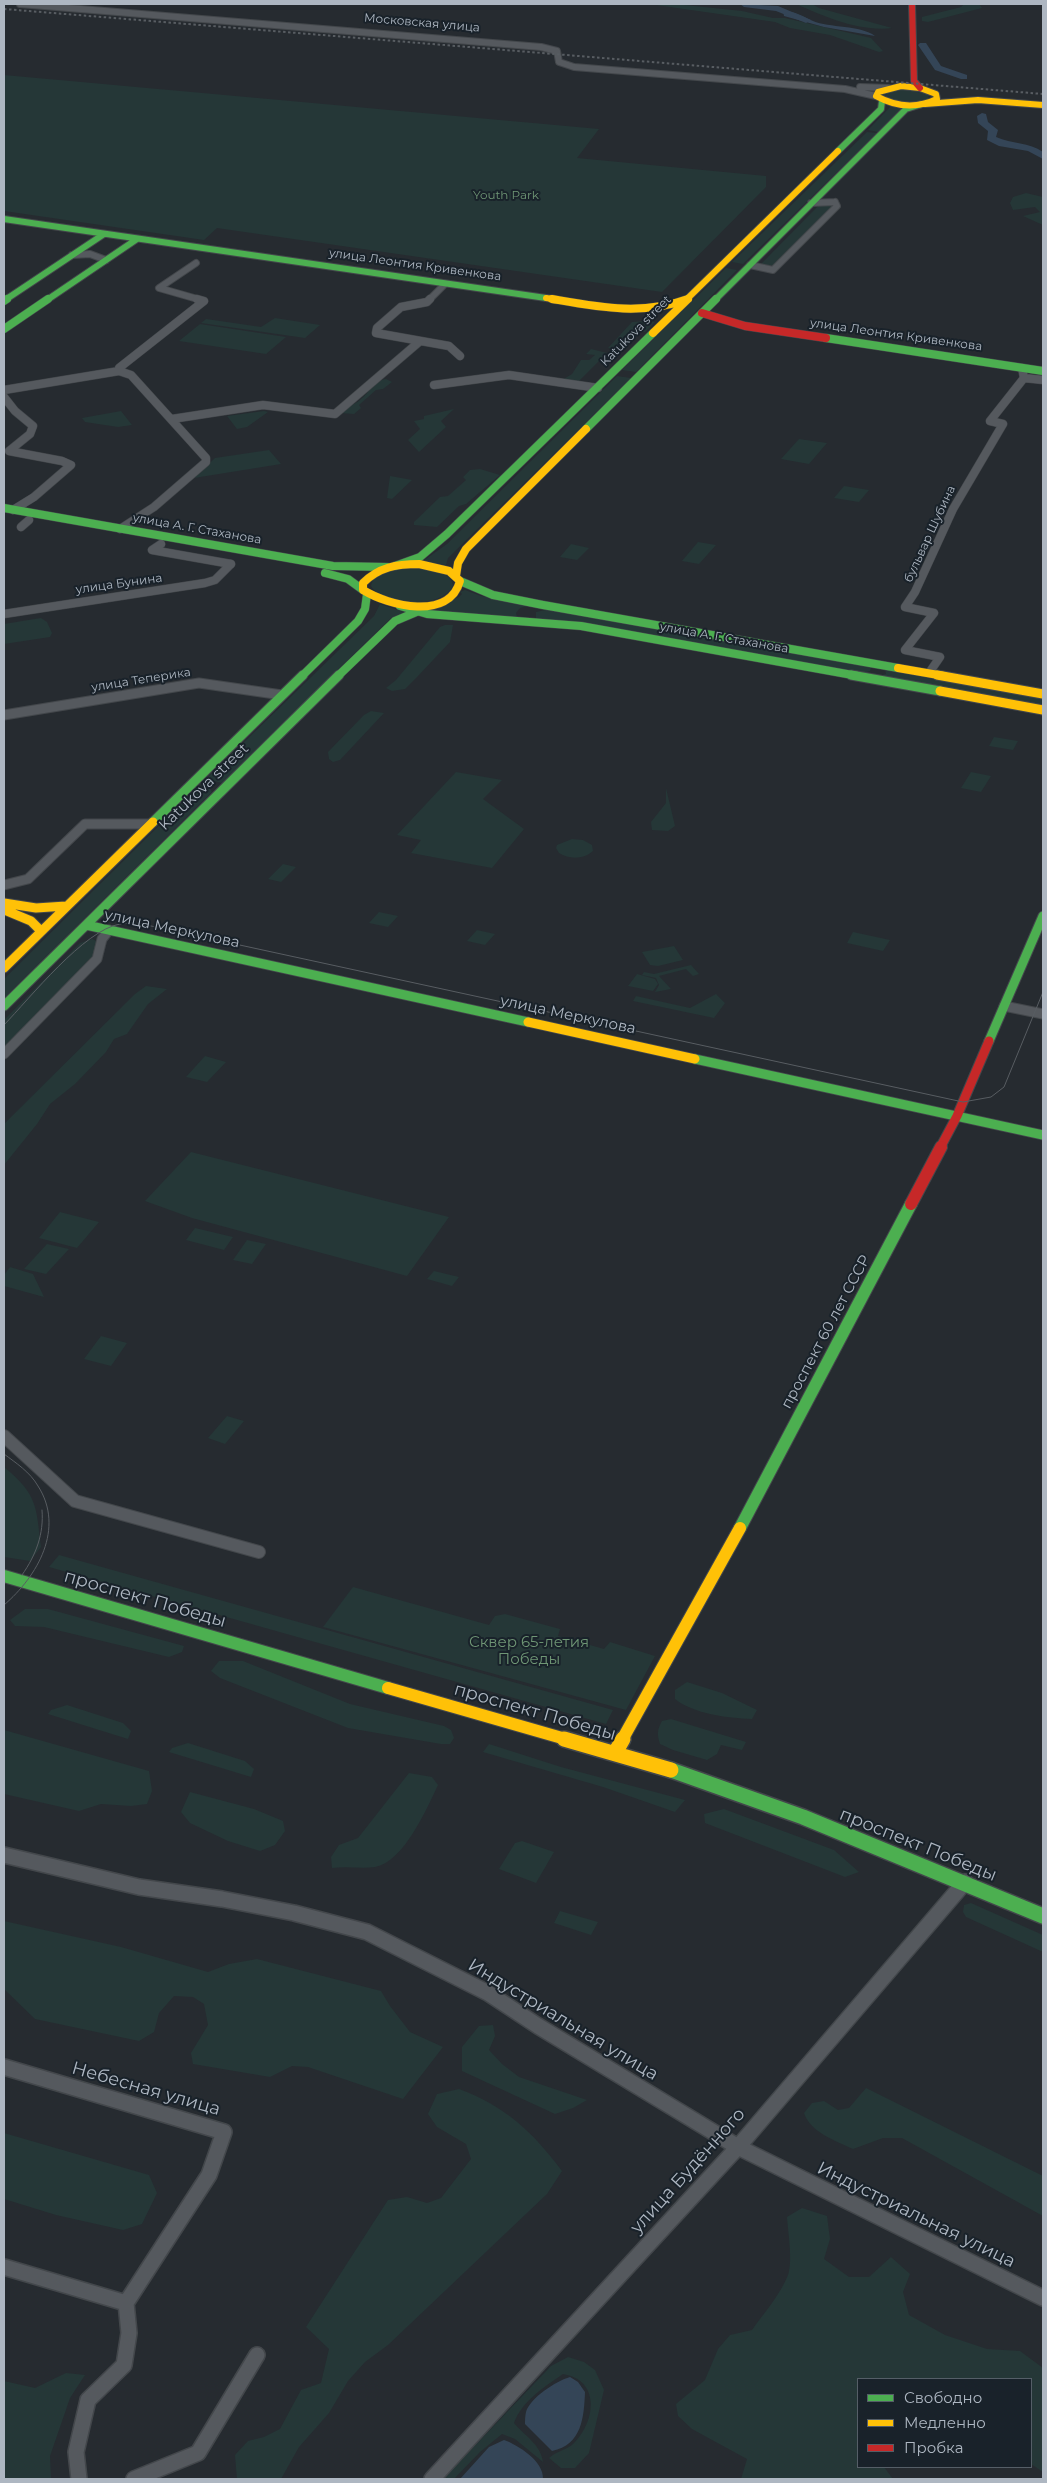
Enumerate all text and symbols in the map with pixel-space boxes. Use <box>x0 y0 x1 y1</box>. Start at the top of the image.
street label: Московская улица <box>364 11 480 35</box>
park label: Youth Park <box>473 188 539 202</box>
street label: улица Леонтия Кривенкова <box>328 246 502 284</box>
street label: Katukova street <box>598 293 674 369</box>
street label: улица Леонтия Кривенкова <box>809 316 983 354</box>
street label: бульвар Шубина <box>901 483 959 585</box>
street label: улица А. Г. Стаханова <box>132 511 262 547</box>
street label: улица Бунина <box>75 571 163 597</box>
street label: улица А. Г. Стаханова <box>659 620 789 656</box>
street label: улица Теперика <box>90 665 192 695</box>
street label: Katukova street <box>156 740 252 834</box>
street label: улица Меркулова <box>103 906 241 952</box>
street label: улица Меркулова <box>499 992 637 1038</box>
street label: проспект 60 лет СССР <box>778 1252 874 1412</box>
street label: проспект Победы <box>61 1566 229 1632</box>
park label: Сквер 65-летия Победы <box>469 1634 589 1669</box>
street label: проспект Победы <box>451 1679 619 1745</box>
street label: проспект Победы <box>836 1804 1000 1886</box>
street label: Индустриальная улица <box>464 1955 662 2085</box>
street label: Небесная улица <box>69 2057 223 2121</box>
street label: улица Будённого <box>626 2104 750 2238</box>
street label: Индустриальная улица <box>813 2157 1019 2273</box>
legend <box>857 2378 1032 2468</box>
text: Свободно <box>904 2388 982 2407</box>
text: Медленно <box>904 2413 986 2432</box>
text: Пробка <box>904 2438 963 2457</box>

